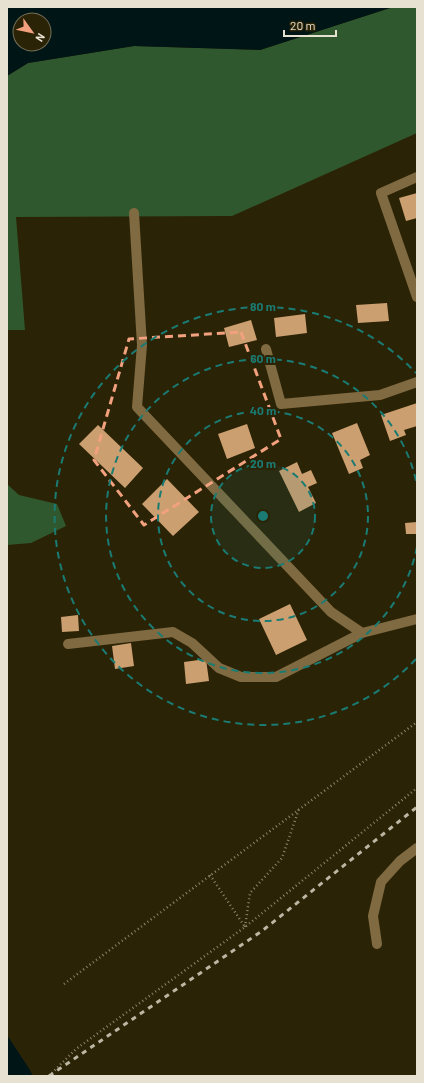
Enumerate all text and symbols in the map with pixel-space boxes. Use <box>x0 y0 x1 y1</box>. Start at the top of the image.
north arrow <box>12 12 52 52</box>
scale bar <box>284 12 336 38</box>
text: 20 m <box>290 18 316 32</box>
text: N <box>33 31 48 44</box>
text: 80 m <box>250 299 276 313</box>
text: 60 m <box>250 351 276 365</box>
text: 40 m <box>250 403 276 417</box>
text: 20 m <box>250 456 276 470</box>
centre of rings <box>256 509 270 523</box>

